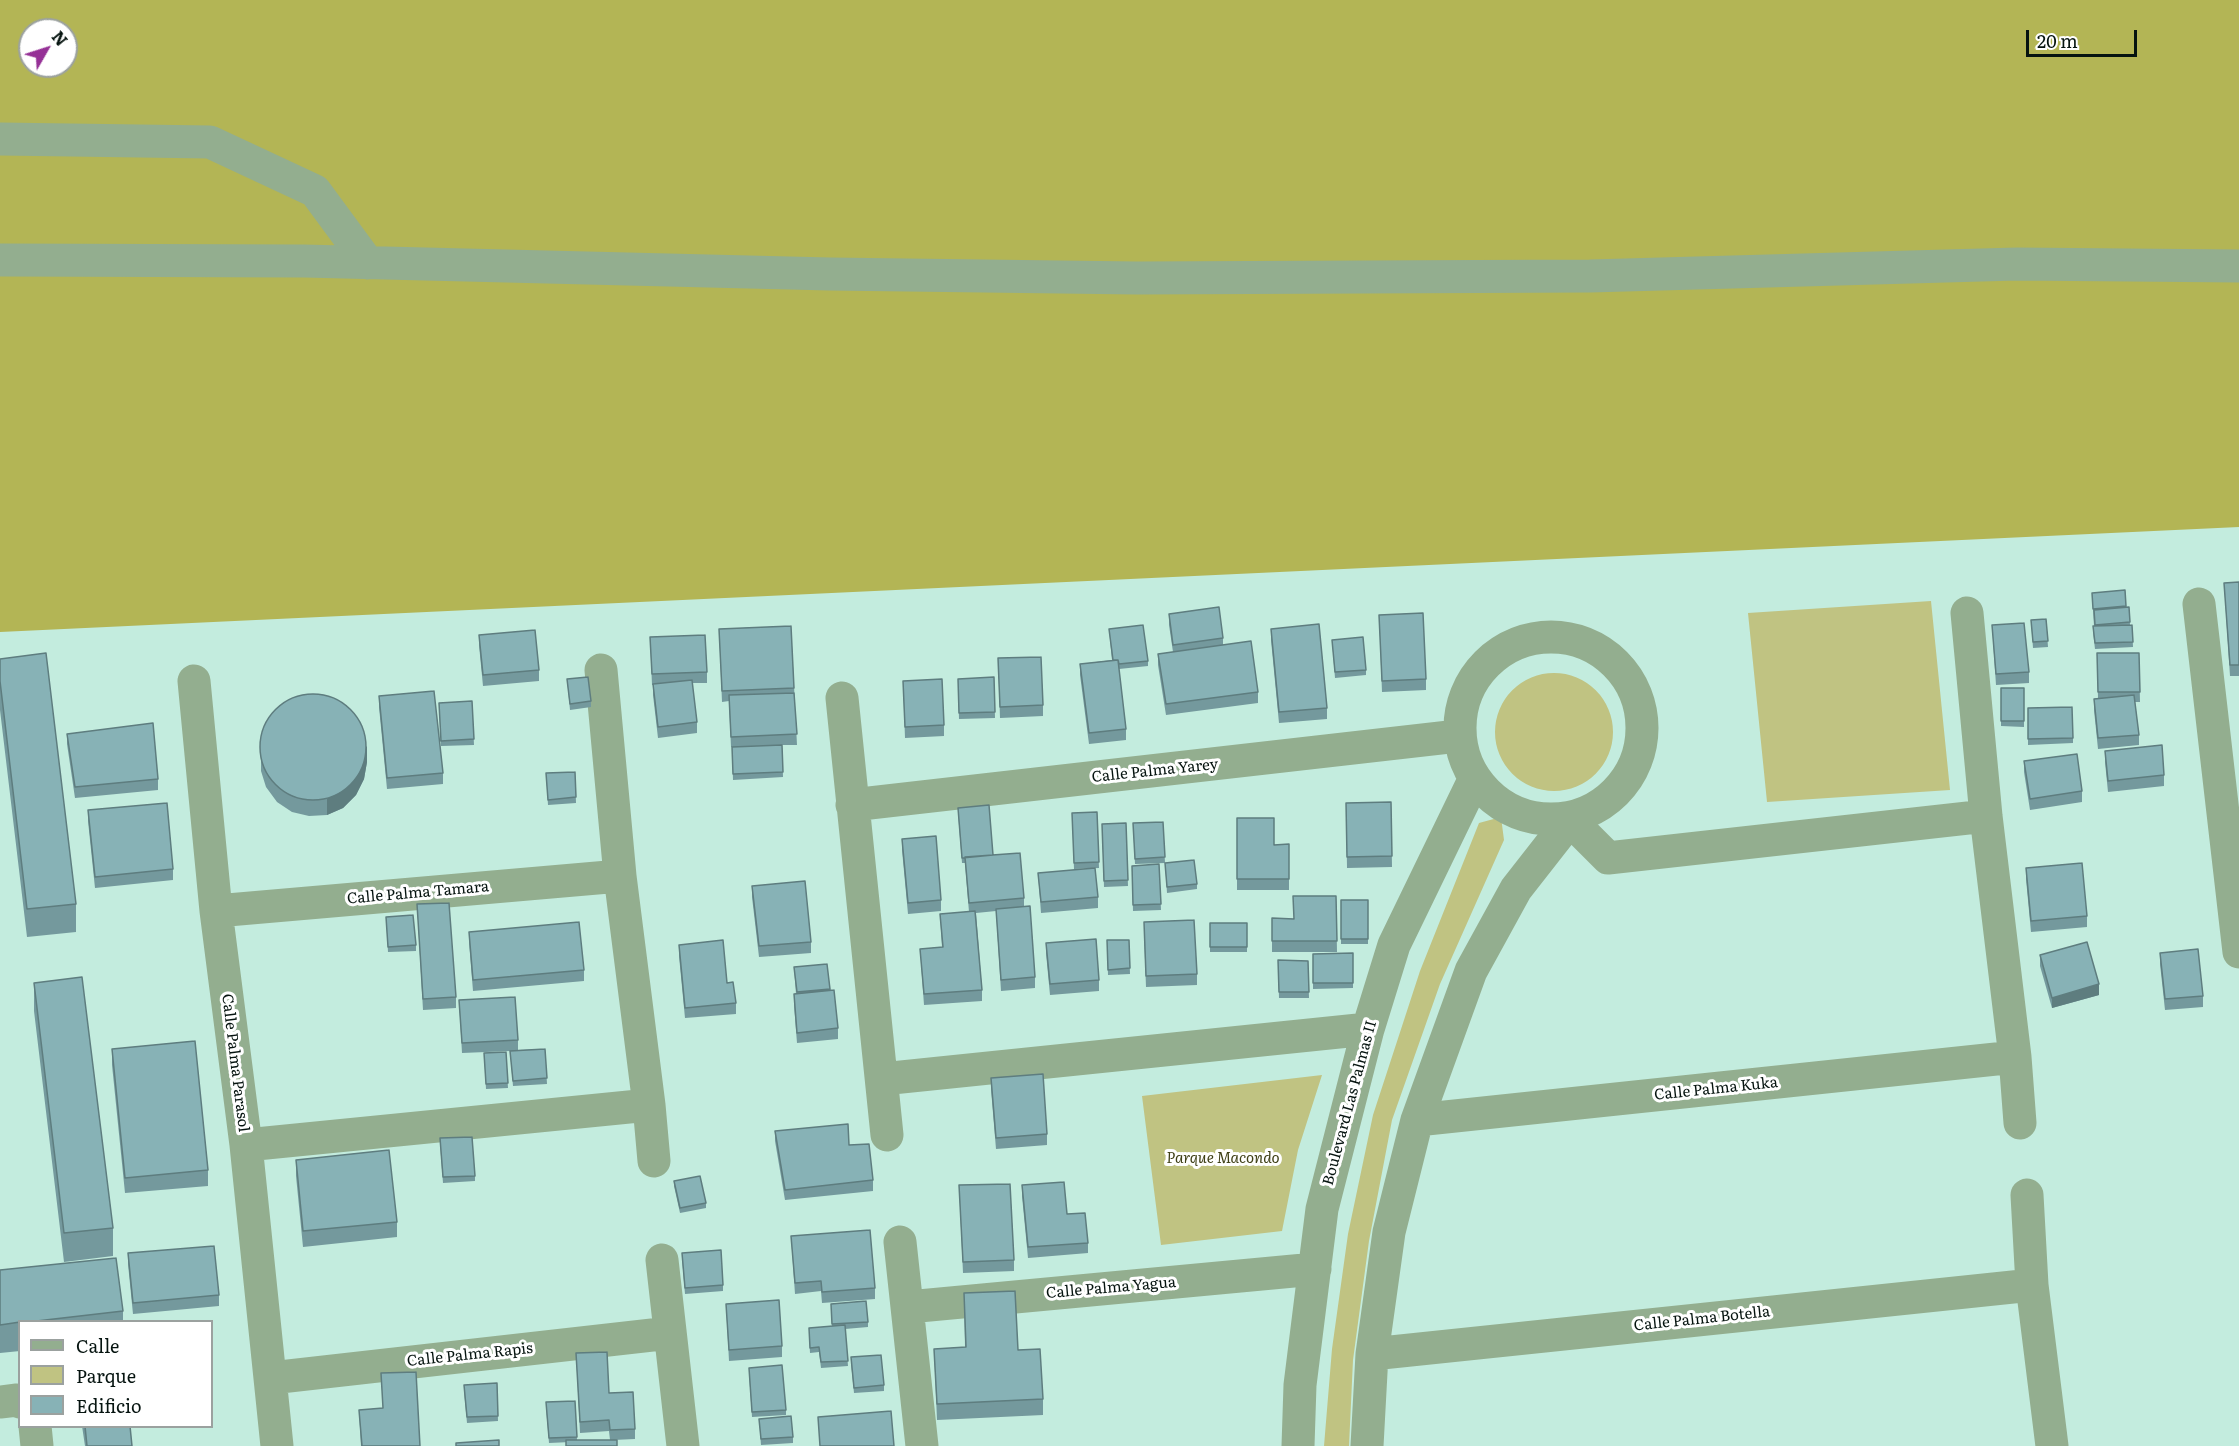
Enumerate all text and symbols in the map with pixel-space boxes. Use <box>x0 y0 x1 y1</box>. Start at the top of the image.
north arrow <box>18 18 78 78</box>
scale bar <box>2029 18 2140 56</box>
text: N <box>47 25 74 51</box>
text: 20 m <box>2037 27 2078 54</box>
street label: Calle Palma Yarey <box>1091 755 1219 787</box>
street label: Calle Palma Tamara <box>346 878 490 908</box>
street label: Calle Palma Parasol <box>218 993 252 1133</box>
street label: Boulevard Las Palmas II <box>1319 1018 1381 1188</box>
street label: Calle Palma Kuka <box>1653 1074 1779 1104</box>
park label: Parque Macondo <box>1166 1150 1280 1168</box>
street label: Calle Palma Yagua <box>1045 1273 1177 1303</box>
street label: Calle Palma Botella <box>1633 1303 1771 1335</box>
legend <box>18 1320 213 1428</box>
text: Calle <box>76 1332 119 1359</box>
street label: Calle Palma Rapis <box>406 1339 534 1371</box>
text: Parque <box>76 1362 136 1389</box>
text: Edificio <box>76 1392 142 1419</box>

